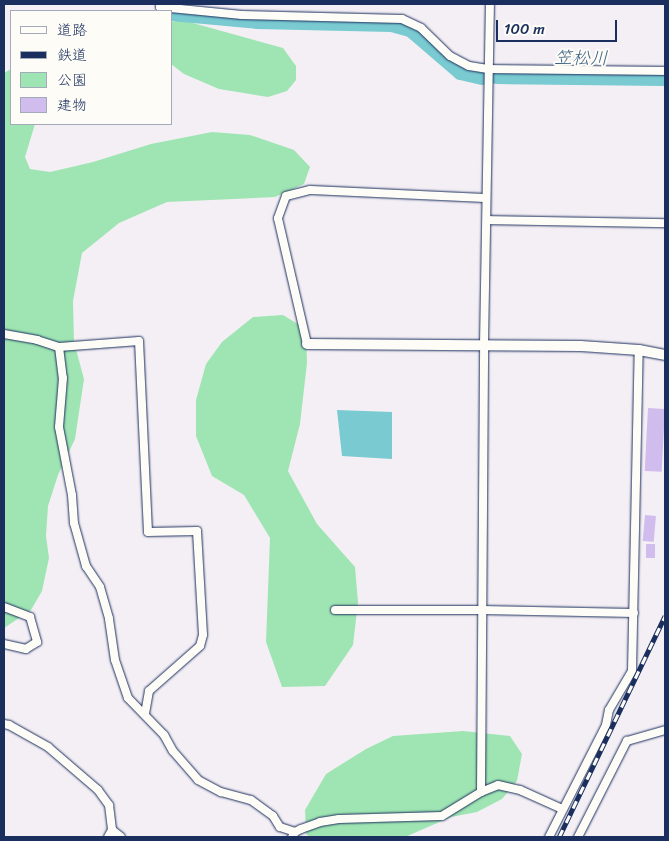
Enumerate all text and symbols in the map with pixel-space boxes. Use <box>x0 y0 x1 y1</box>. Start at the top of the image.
legend <box>10 10 172 125</box>
scale bar <box>499 10 620 42</box>
text: 100 m <box>504 16 545 42</box>
text: 道路 <box>57 17 87 43</box>
text: 鉄道 <box>57 42 87 68</box>
water label: 笠松川 <box>554 47 608 69</box>
text: 公園 <box>57 67 87 93</box>
text: 建物 <box>57 92 87 118</box>

